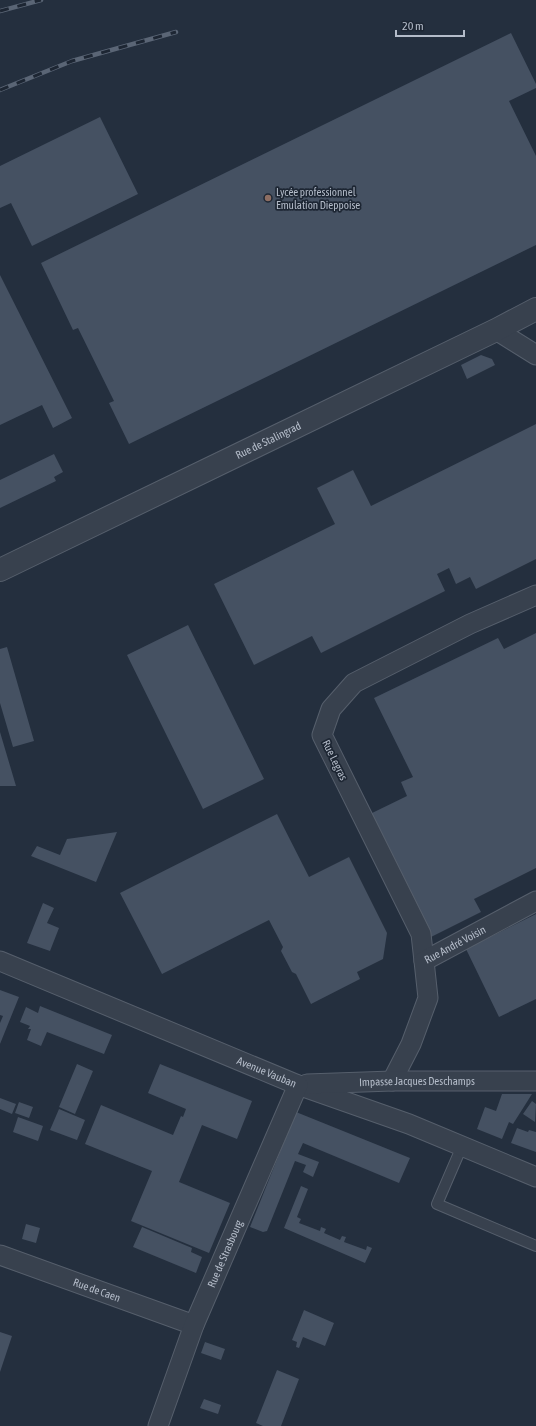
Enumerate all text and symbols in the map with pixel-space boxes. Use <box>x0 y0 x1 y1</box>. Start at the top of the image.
scale bar <box>396 12 464 38</box>
text: 20 m <box>402 19 424 33</box>
place label: Lycée professionnel Emulation Dieppoise <box>276 186 360 211</box>
marker: Lycée professionnel Emulation Dieppoise <box>263 193 273 203</box>
street label: Rue de Stalingrad <box>234 419 303 461</box>
street label: Rue Legras <box>320 738 350 782</box>
street label: Rue André Voisin <box>422 923 488 966</box>
street label: Avenue Vauban <box>235 1054 298 1090</box>
street label: Impasse Jacques Deschamps <box>359 1075 475 1088</box>
street label: Rue de Strasbourg <box>205 1218 245 1289</box>
street label: Rue de Caen <box>72 1276 122 1304</box>

